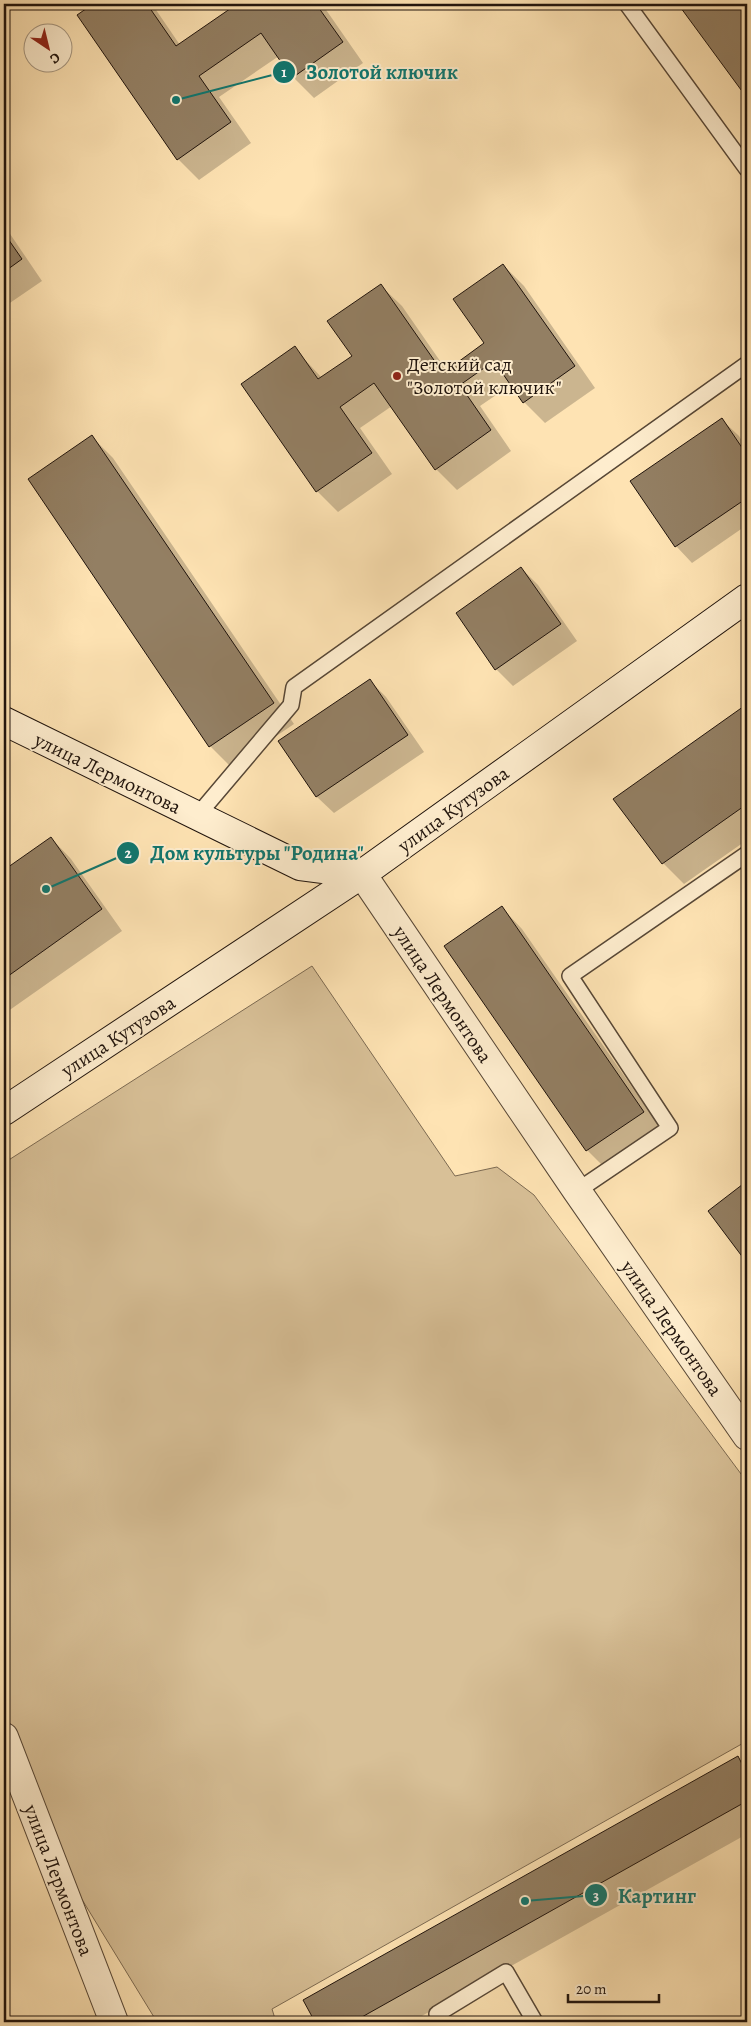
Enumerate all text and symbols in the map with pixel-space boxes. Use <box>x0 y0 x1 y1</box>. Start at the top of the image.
north arrow <box>22 22 72 72</box>
text: С <box>46 48 64 69</box>
callout: Золотой ключик <box>271 54 468 90</box>
text: Золотой ключик <box>306 58 458 86</box>
text: 1 <box>281 62 287 82</box>
place label: Детский сад "Золотой ключик" <box>407 351 562 401</box>
marker: Детский сад "Золотой ключик" <box>391 370 403 382</box>
street label: улица Лермонтова <box>29 726 186 821</box>
street label: улица Кутузова <box>391 759 515 860</box>
callout: Дом культуры "Родина" <box>115 835 374 871</box>
text: Дом культуры "Родина" <box>150 839 364 867</box>
text: 2 <box>124 843 132 863</box>
street label: улица Лермонтова <box>386 920 499 1069</box>
street label: улица Кутузова <box>55 989 181 1084</box>
street label: улица Лермонтова <box>614 1254 729 1402</box>
street label: улица Лермонтова <box>17 1800 100 1961</box>
callout: Картинг <box>583 1877 707 1913</box>
text: Картинг <box>618 1882 696 1910</box>
text: 3 <box>593 1886 599 1906</box>
scale bar <box>568 1971 660 2003</box>
text: 20 m <box>576 1979 607 1999</box>

